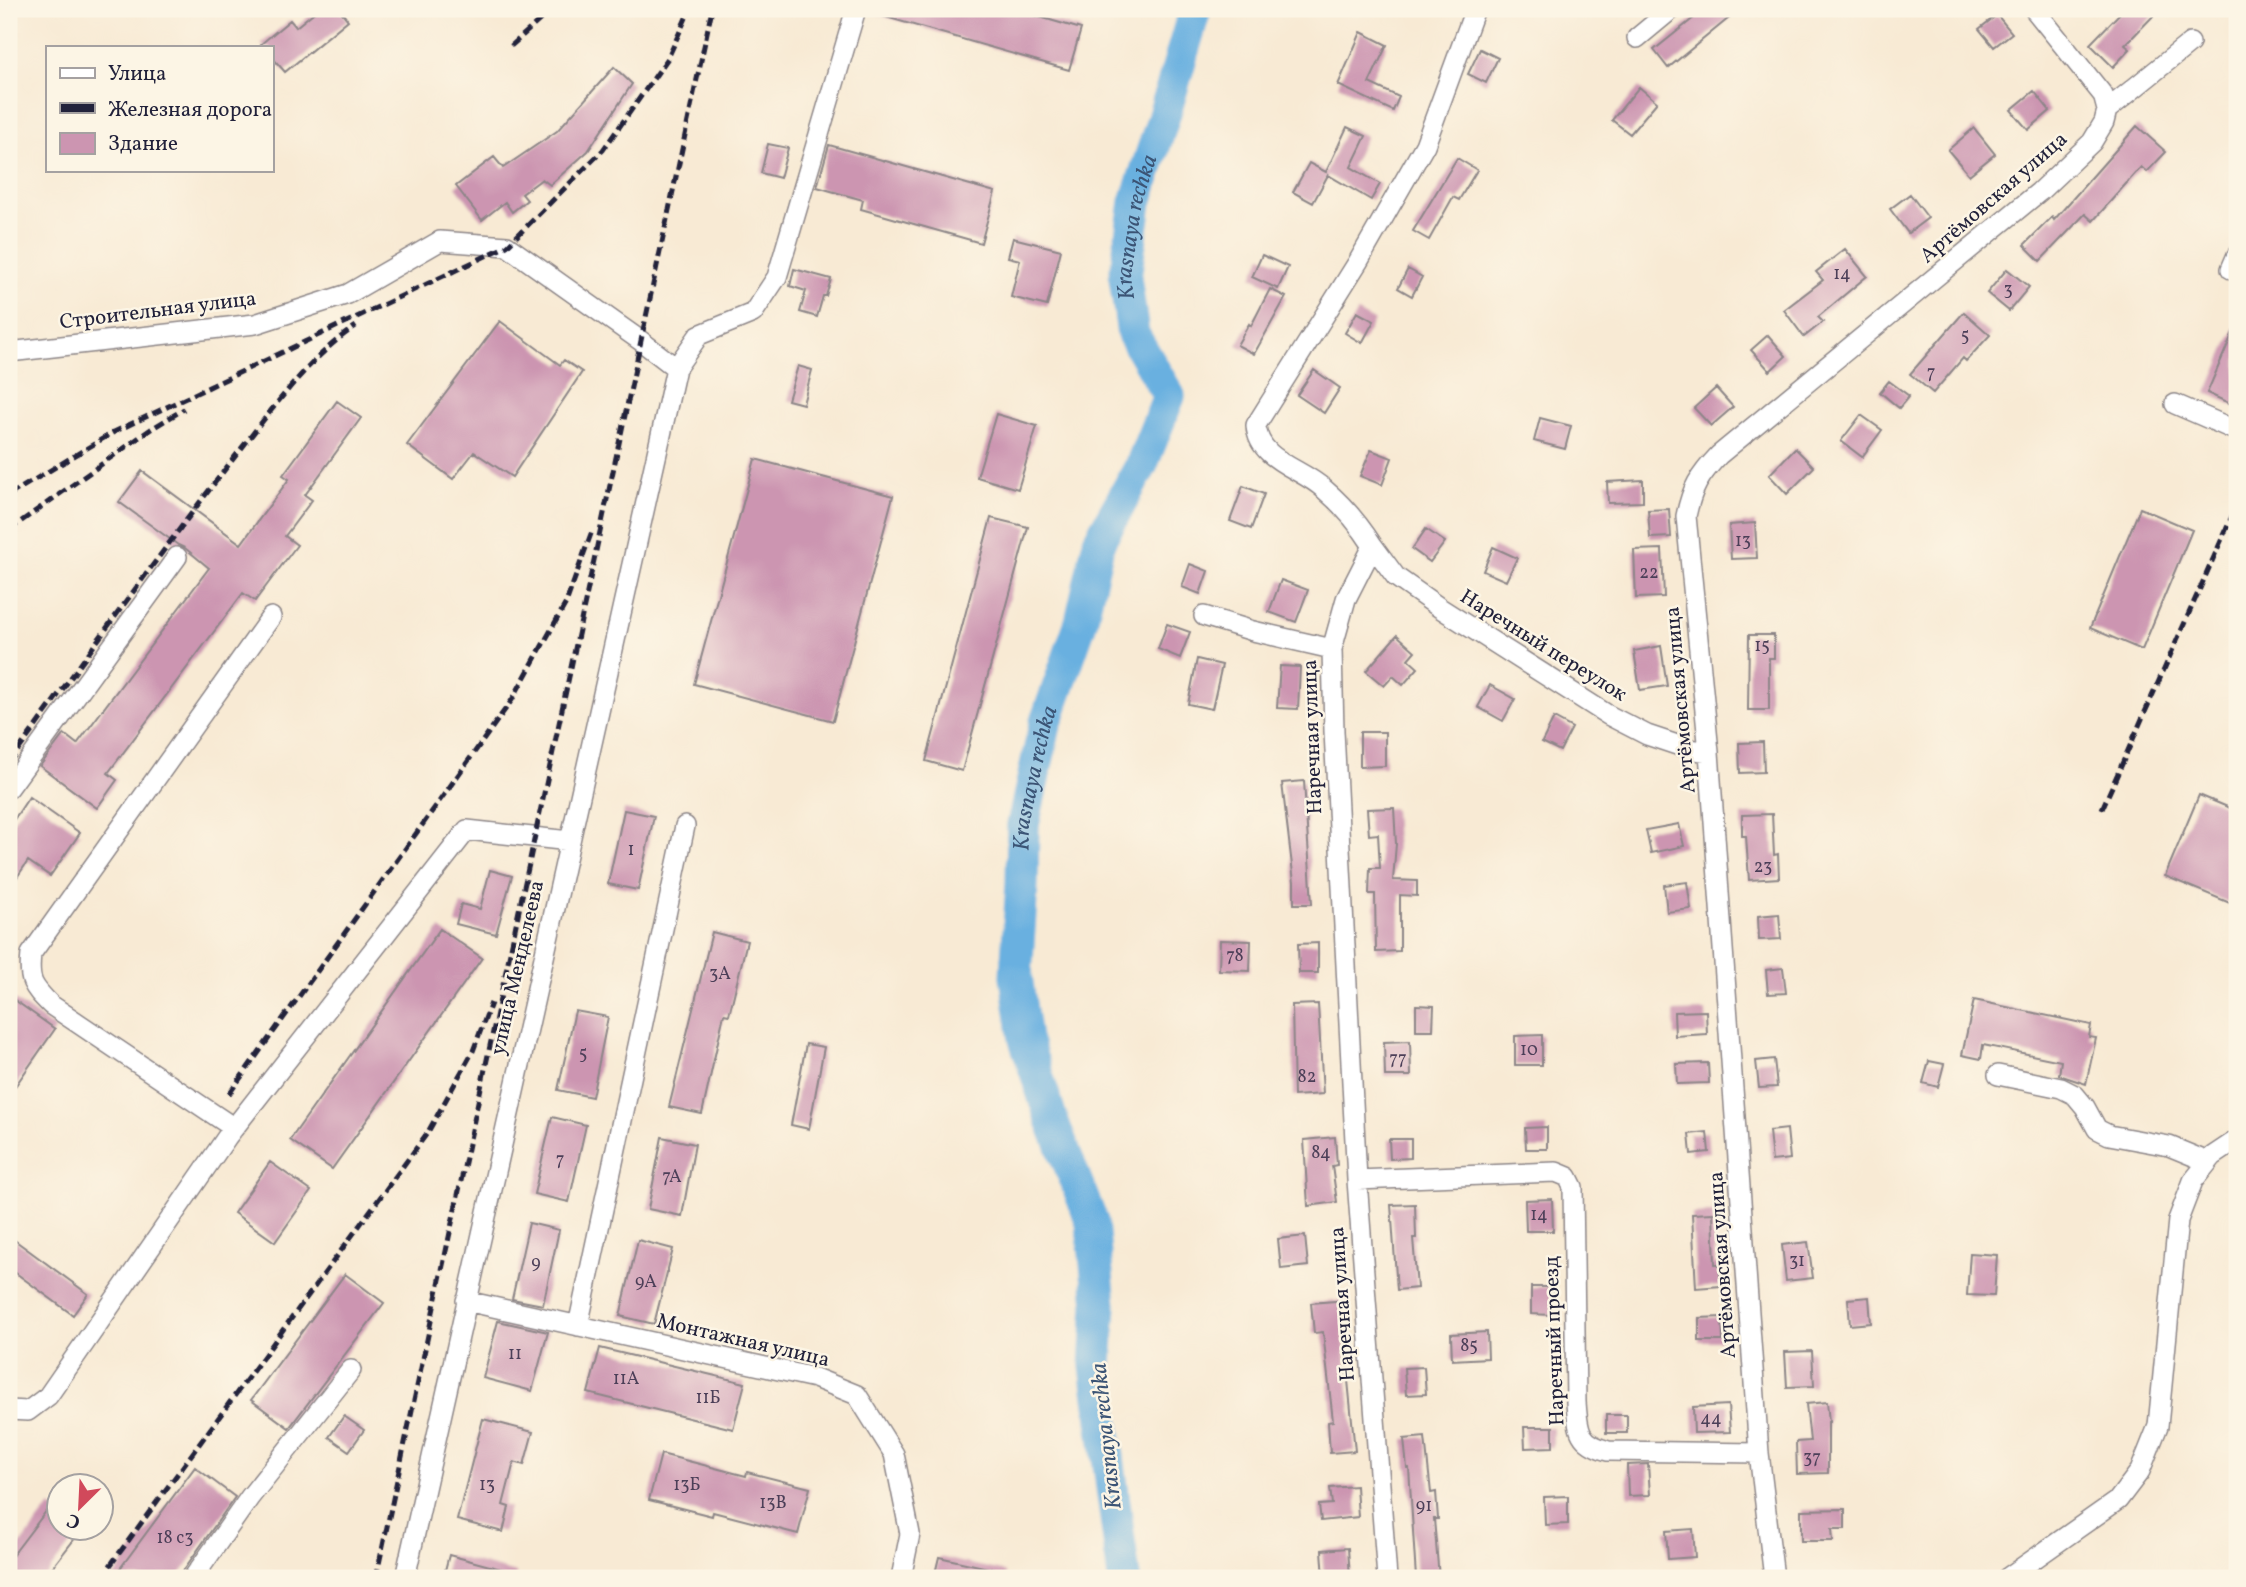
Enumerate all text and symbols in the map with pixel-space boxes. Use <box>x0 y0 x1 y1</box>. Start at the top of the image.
legend <box>46 46 273 172</box>
text: Улица <box>108 60 166 89</box>
text: Железная дорога <box>108 96 272 125</box>
street label: Артёмовская улица <box>1914 126 2074 270</box>
text: Здание <box>108 130 178 159</box>
water label: Krasnaya rechka <box>1109 151 1166 302</box>
house number: 14 <box>1833 262 1851 287</box>
house number: 3 <box>2003 278 2013 303</box>
street label: Строительная улица <box>58 285 258 337</box>
house number: 5 <box>1961 324 1969 349</box>
house number: 7 <box>1927 361 1935 386</box>
house number: 13 <box>1735 529 1751 554</box>
house number: 22 <box>1639 561 1659 586</box>
street label: Наречный переулок <box>1454 583 1632 709</box>
street label: Артёмовская улица <box>1658 605 1704 795</box>
house number: 15 <box>1754 634 1770 659</box>
street label: Наречная улица <box>1296 659 1330 815</box>
water label: Krasnaya rechka <box>1007 701 1066 851</box>
house number: 1 <box>628 838 634 863</box>
house number: 23 <box>1754 855 1772 880</box>
street label: улица Менделеева <box>484 878 552 1058</box>
house number: 78 <box>1226 944 1244 969</box>
house number: 3А <box>709 962 731 987</box>
house number: 10 <box>1520 1038 1538 1063</box>
house number: 5 <box>579 1042 587 1067</box>
house number: 77 <box>1389 1047 1407 1072</box>
house number: 82 <box>1298 1065 1316 1090</box>
house number: 84 <box>1311 1141 1331 1166</box>
house number: 7 <box>556 1148 564 1173</box>
house number: 7А <box>662 1165 682 1190</box>
street label: Артёмовская улица <box>1702 1171 1744 1359</box>
house number: 14 <box>1530 1203 1548 1228</box>
street label: Наречная улица <box>1323 1226 1363 1382</box>
house number: 31 <box>1789 1249 1805 1274</box>
house number: 9 <box>531 1251 541 1276</box>
street label: Наречный проезд <box>1538 1256 1572 1426</box>
house number: 9А <box>635 1270 657 1295</box>
street label: Монтажная улица <box>654 1307 832 1375</box>
house number: 85 <box>1460 1334 1478 1359</box>
house number: 11 <box>508 1342 522 1367</box>
water label: Krasnaya rechka <box>1083 1361 1131 1511</box>
house number: 11А <box>613 1367 640 1392</box>
house number: 11Б <box>695 1386 721 1411</box>
house number: 44 <box>1700 1407 1722 1432</box>
house number: 37 <box>1803 1446 1821 1471</box>
north arrow <box>46 1472 116 1542</box>
house number: 13 <box>479 1473 495 1498</box>
house number: 13Б <box>673 1473 701 1498</box>
house number: 13В <box>759 1491 787 1516</box>
house number: 91 <box>1416 1494 1432 1519</box>
text: С <box>63 1506 85 1535</box>
house number: 18 с3 <box>156 1526 194 1551</box>

